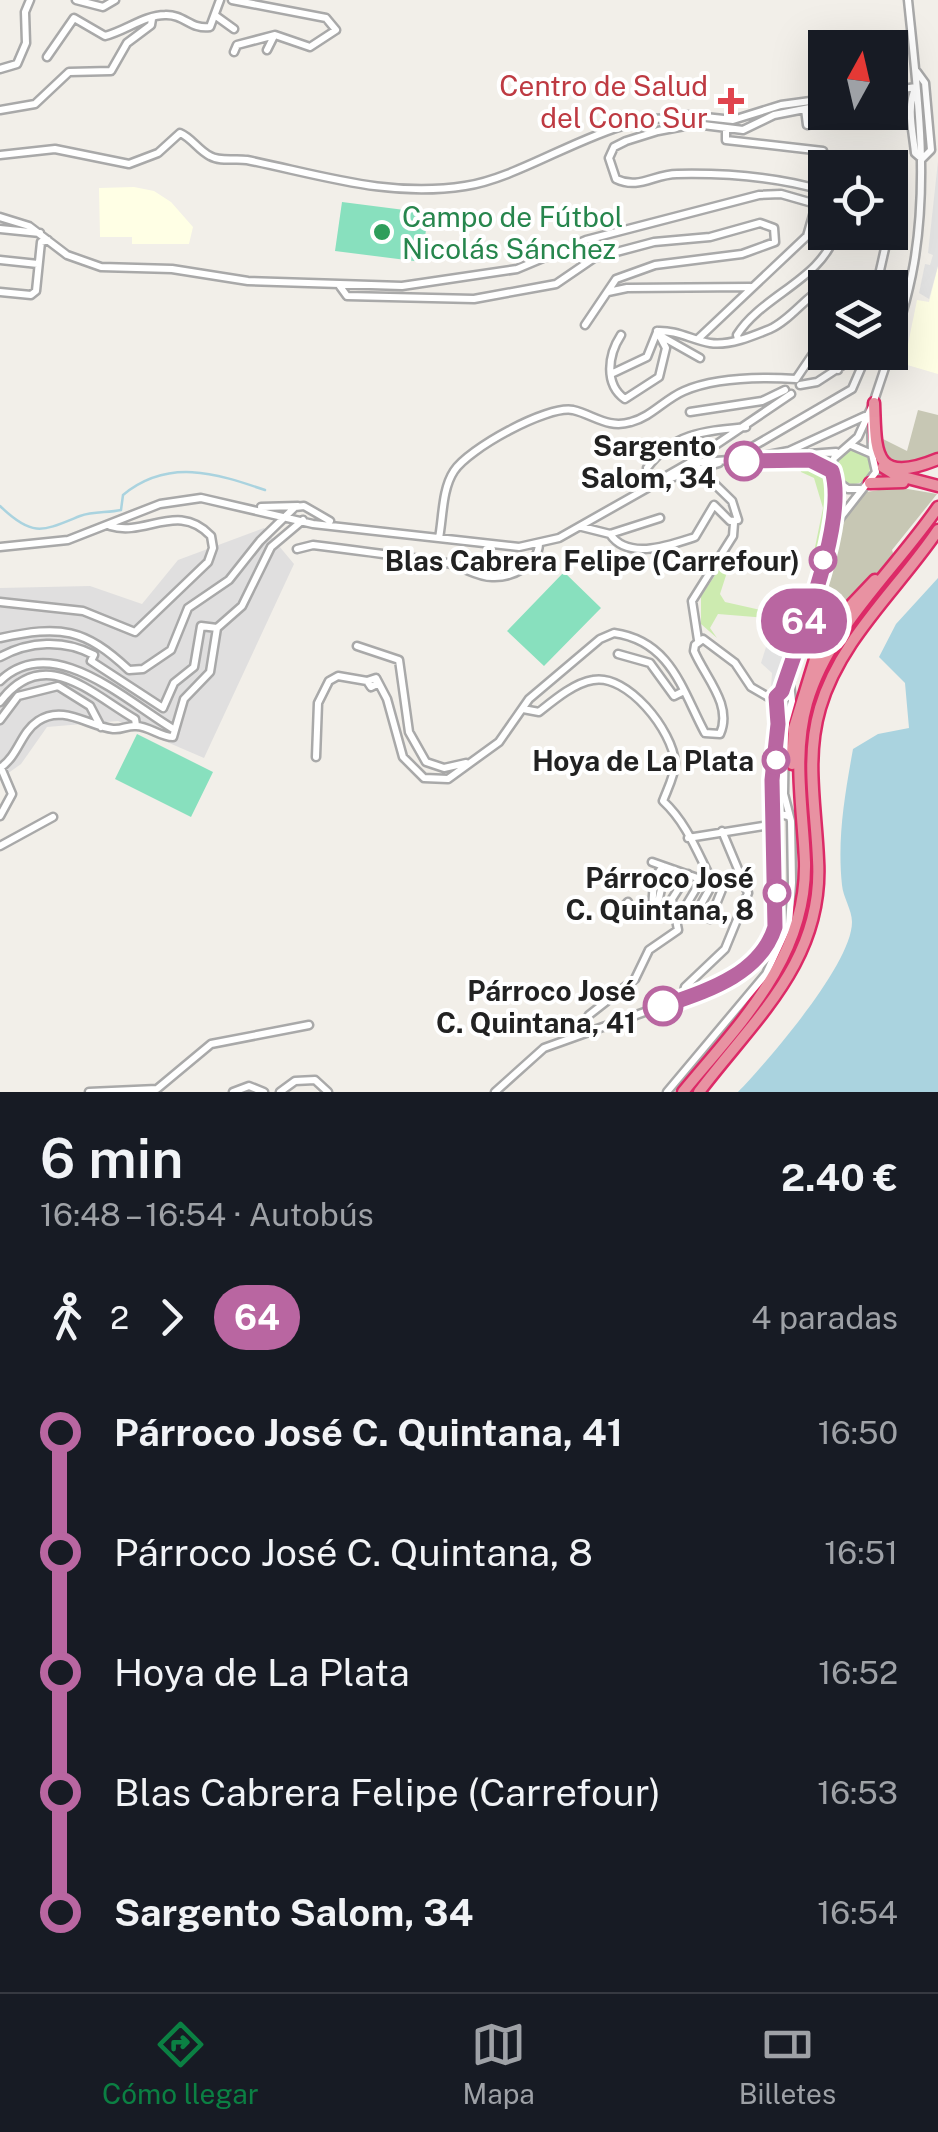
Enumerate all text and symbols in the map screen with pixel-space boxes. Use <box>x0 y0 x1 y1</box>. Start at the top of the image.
north arrow <box>808 30 908 130</box>
map controls <box>808 30 908 370</box>
place label: Centro de Salud del Cono Sur <box>499 69 708 134</box>
marker: Centro de Salud del Cono Sur <box>718 88 744 114</box>
button: locate <box>808 150 908 250</box>
place label: Campo de Fútbol Nicolás Sánchez <box>402 200 623 265</box>
marker: Campo de Fútbol Nicolás Sánchez <box>371 221 393 243</box>
button: layers <box>808 270 908 370</box>
place label: Sargento Salom, 34 <box>581 429 716 494</box>
marker: Sargento Salom, 34 <box>725 442 763 480</box>
place label: Blas Cabrera Felipe (Carrefour) <box>385 544 800 577</box>
marker: Blas Cabrera Felipe (Carrefour) <box>810 547 836 573</box>
line badge: 64 <box>759 588 849 654</box>
text: 64 <box>781 601 827 642</box>
place label: Hoya de La Plata <box>532 744 754 777</box>
marker: Hoya de La Plata <box>763 747 789 773</box>
place label: Párroco José C. Quintana, 8 <box>566 861 754 926</box>
marker: Párroco José C. Quintana, 8 <box>764 880 790 906</box>
place label: Párroco José C. Quintana, 41 <box>436 974 636 1039</box>
marker: Párroco José C. Quintana, 41 <box>644 987 682 1025</box>
text: 6 min <box>40 1126 183 1190</box>
text: 2.40 € <box>781 1155 898 1200</box>
text: 16:48 – 16:54 · Autobús <box>40 1196 374 1233</box>
icon: walk <box>40 1290 95 1345</box>
icon: forward <box>144 1290 199 1345</box>
text: 64 <box>234 1297 280 1338</box>
text: 2 <box>110 1299 129 1336</box>
text: 4 paradas <box>751 1299 898 1336</box>
text: Párroco José C. Quintana, 41 <box>114 1410 623 1455</box>
text: 16:50 <box>818 1414 898 1451</box>
text: Párroco José C. Quintana, 8 <box>114 1530 593 1575</box>
text: 16:51 <box>824 1534 898 1571</box>
text: Hoya de La Plata <box>114 1650 410 1695</box>
text: 16:52 <box>818 1654 898 1691</box>
text: Blas Cabrera Felipe (Carrefour) <box>114 1770 661 1815</box>
text: 16:53 <box>817 1774 898 1811</box>
text: Sargento Salom, 34 <box>114 1890 473 1935</box>
text: 16:54 <box>817 1894 898 1931</box>
tab: Cómo llegar <box>102 2017 259 2110</box>
tab: Mapa <box>463 2017 535 2110</box>
tab: Billetes <box>739 2017 836 2110</box>

